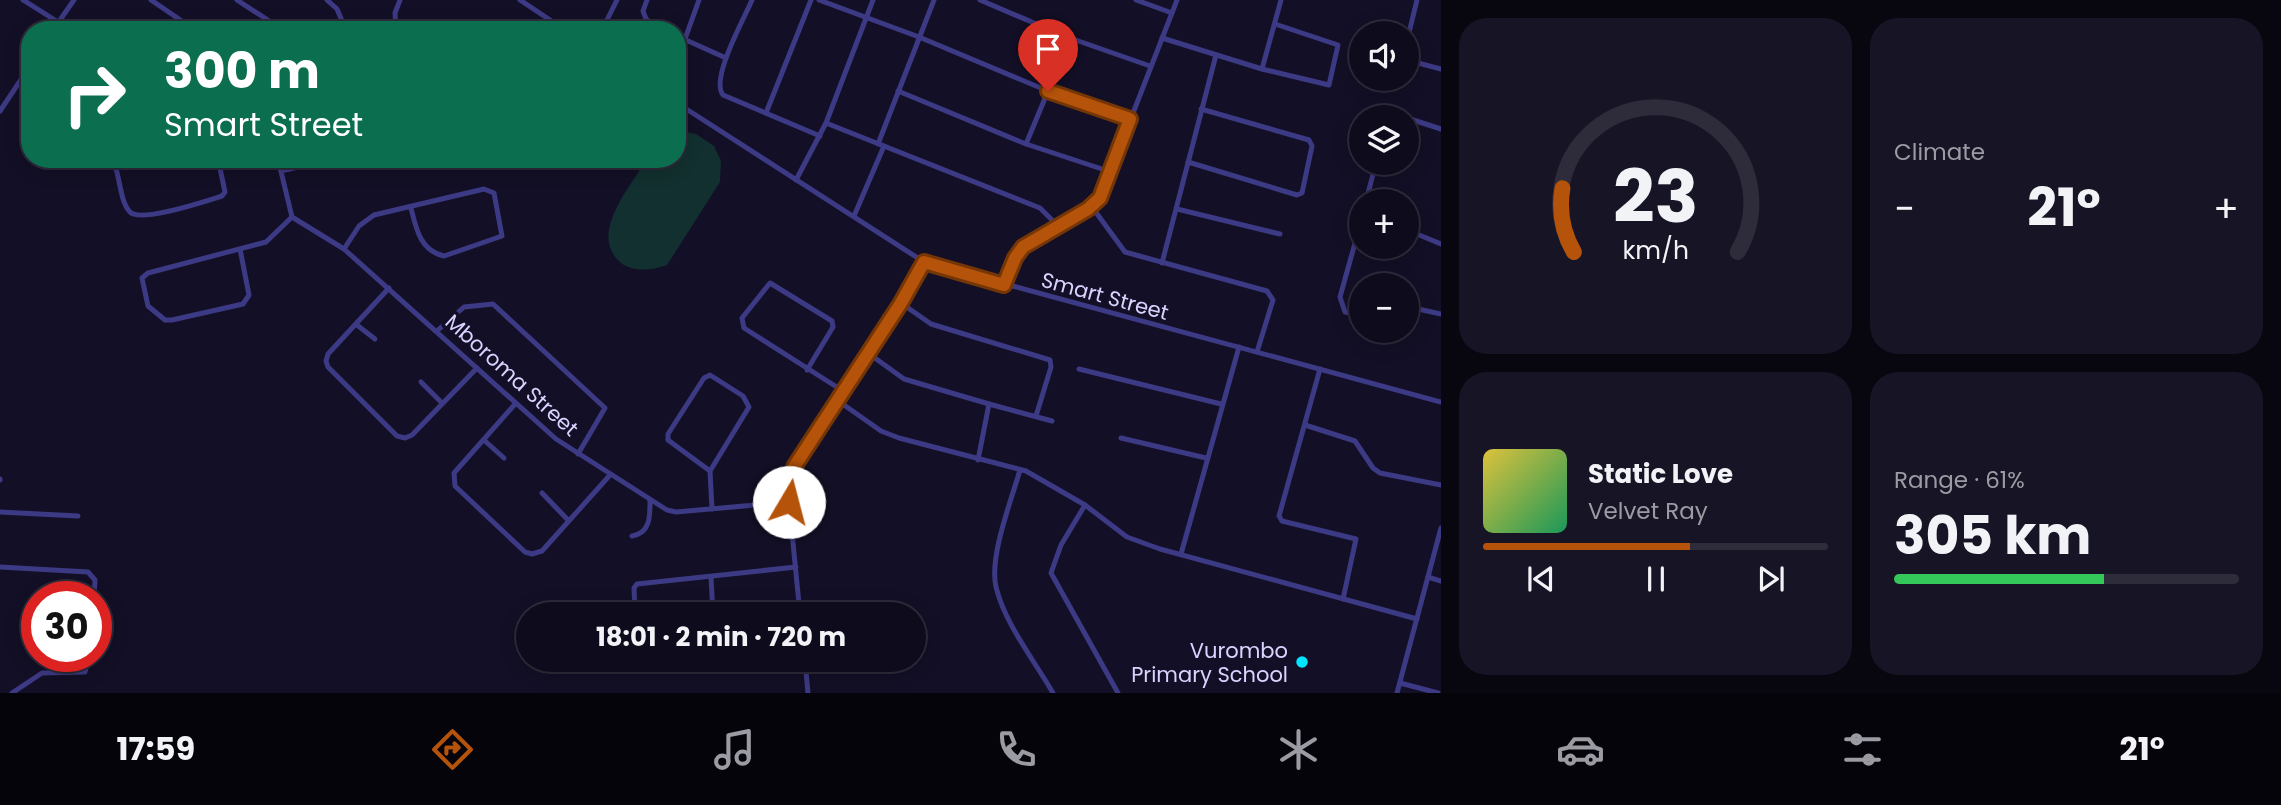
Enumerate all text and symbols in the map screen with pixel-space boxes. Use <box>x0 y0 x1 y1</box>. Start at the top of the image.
pin <box>1018 19 1078 91</box>
map controls <box>1349 21 1419 343</box>
button: sound <box>1349 21 1419 91</box>
icon: arrive <box>1029 30 1067 68</box>
text: 300 m <box>164 37 320 105</box>
icon: right <box>49 49 140 140</box>
text: Smart Street <box>164 102 363 147</box>
button: layers <box>1349 105 1419 175</box>
text: Climate <box>1894 136 1985 168</box>
text: 23 <box>1613 146 1698 247</box>
text: 21° <box>2027 171 2101 244</box>
text: − <box>1894 182 1915 235</box>
text: + <box>2213 182 2239 235</box>
button: + <box>1349 189 1419 259</box>
text: km/h <box>1622 233 1689 268</box>
street label: Smart Street <box>1038 265 1172 327</box>
button: − <box>1349 273 1419 343</box>
street label: Mboroma Street <box>439 307 585 443</box>
text: Static Love <box>1588 456 1733 492</box>
text: Range · 61% <box>1894 464 2025 496</box>
position arrow <box>752 465 826 539</box>
text: Velvet Ray <box>1588 495 1708 527</box>
text: 305 km <box>1894 499 2091 572</box>
icon: previous <box>1522 560 1560 598</box>
icon: pause <box>1637 560 1675 598</box>
icon: next <box>1752 560 1790 598</box>
speed limit sign: 30 <box>21 581 112 672</box>
text: 18:01 · 2 min · 720 m <box>596 619 846 655</box>
place label: Vurombo Primary School <box>1131 636 1288 689</box>
marker: Vurombo Primary School <box>1294 654 1310 670</box>
icon: directions <box>428 725 477 774</box>
icon: music <box>710 725 759 774</box>
icon: phone <box>992 725 1041 774</box>
icon: climate <box>1274 725 1323 774</box>
icon: car <box>1556 725 1605 774</box>
icon: filters <box>1838 725 1887 774</box>
text: 17:59 <box>116 726 195 771</box>
text: 21° <box>2119 726 2165 771</box>

